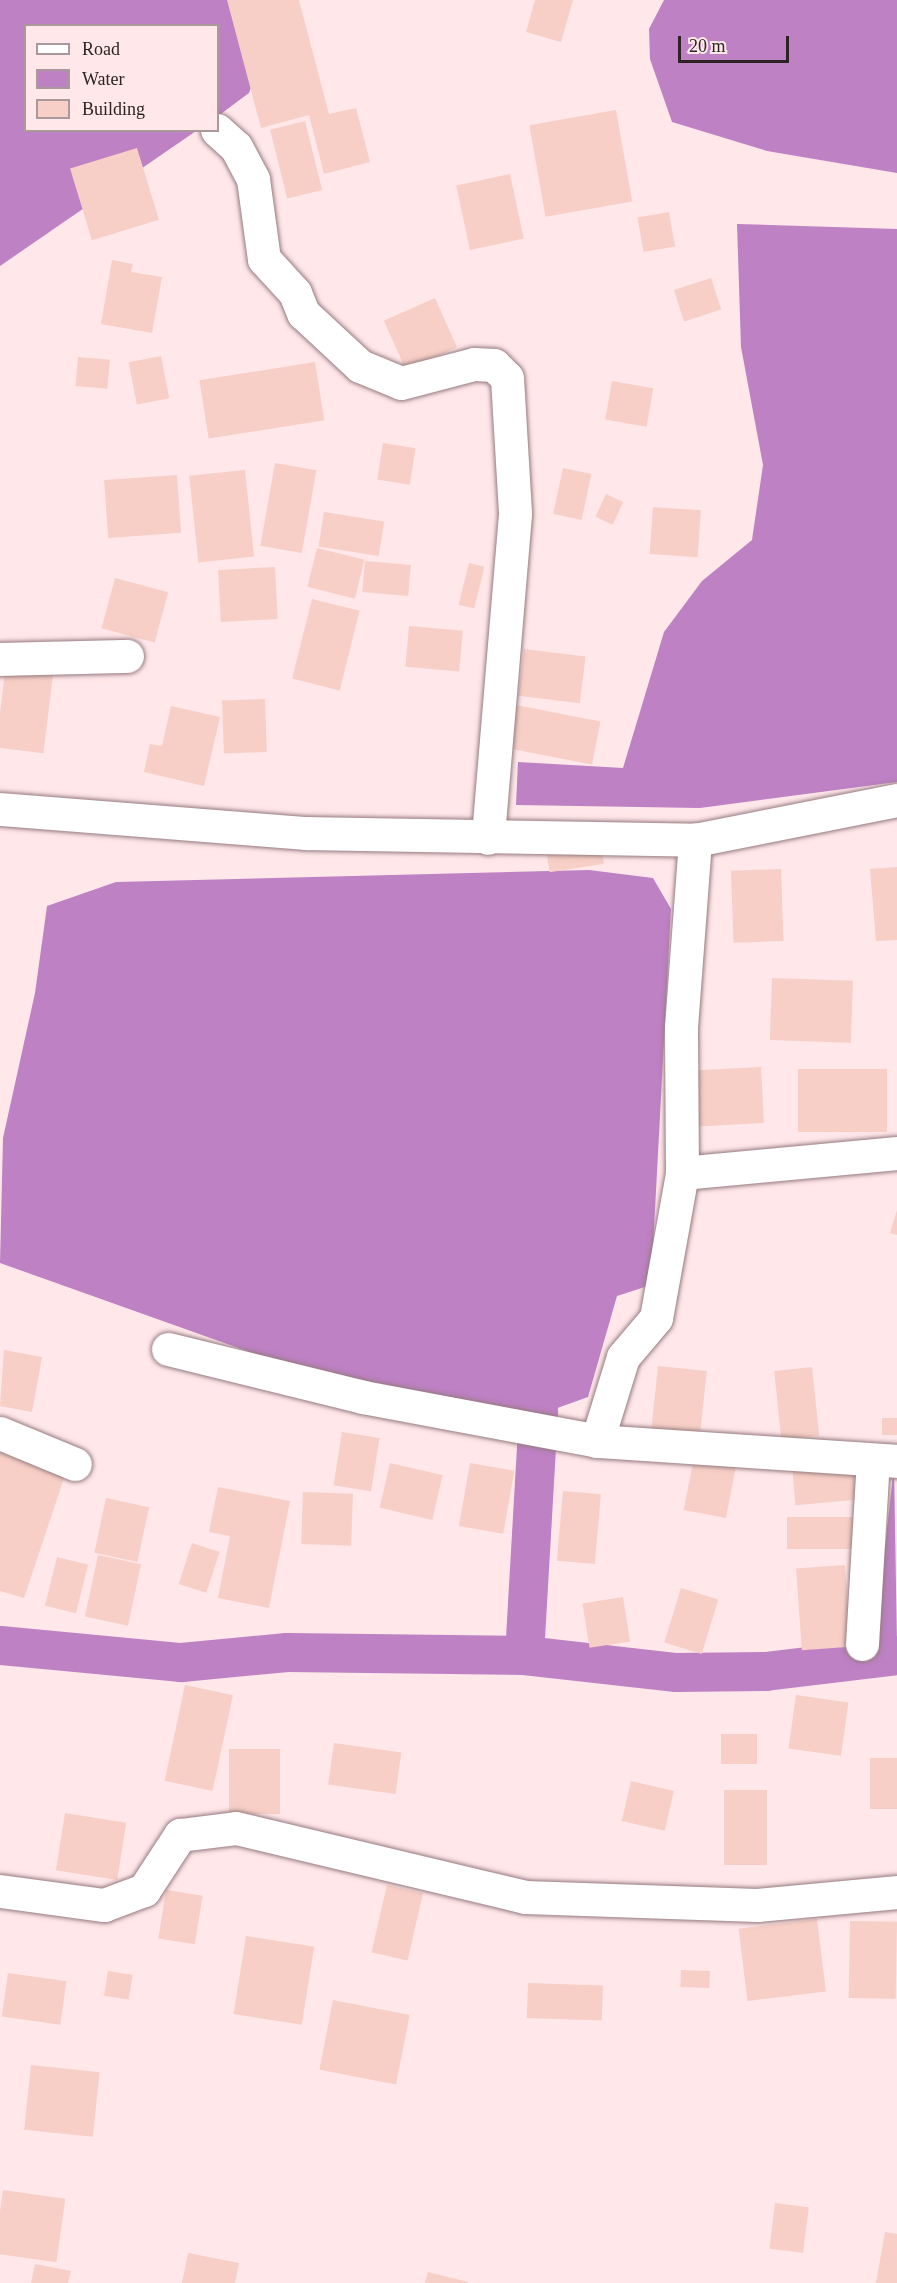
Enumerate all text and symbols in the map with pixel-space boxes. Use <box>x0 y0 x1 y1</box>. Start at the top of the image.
legend <box>24 24 219 132</box>
scale bar <box>681 24 792 62</box>
text: 20 m <box>689 36 726 56</box>
text: Road <box>82 39 120 59</box>
text: Water <box>82 69 125 89</box>
text: Building <box>82 99 145 119</box>

